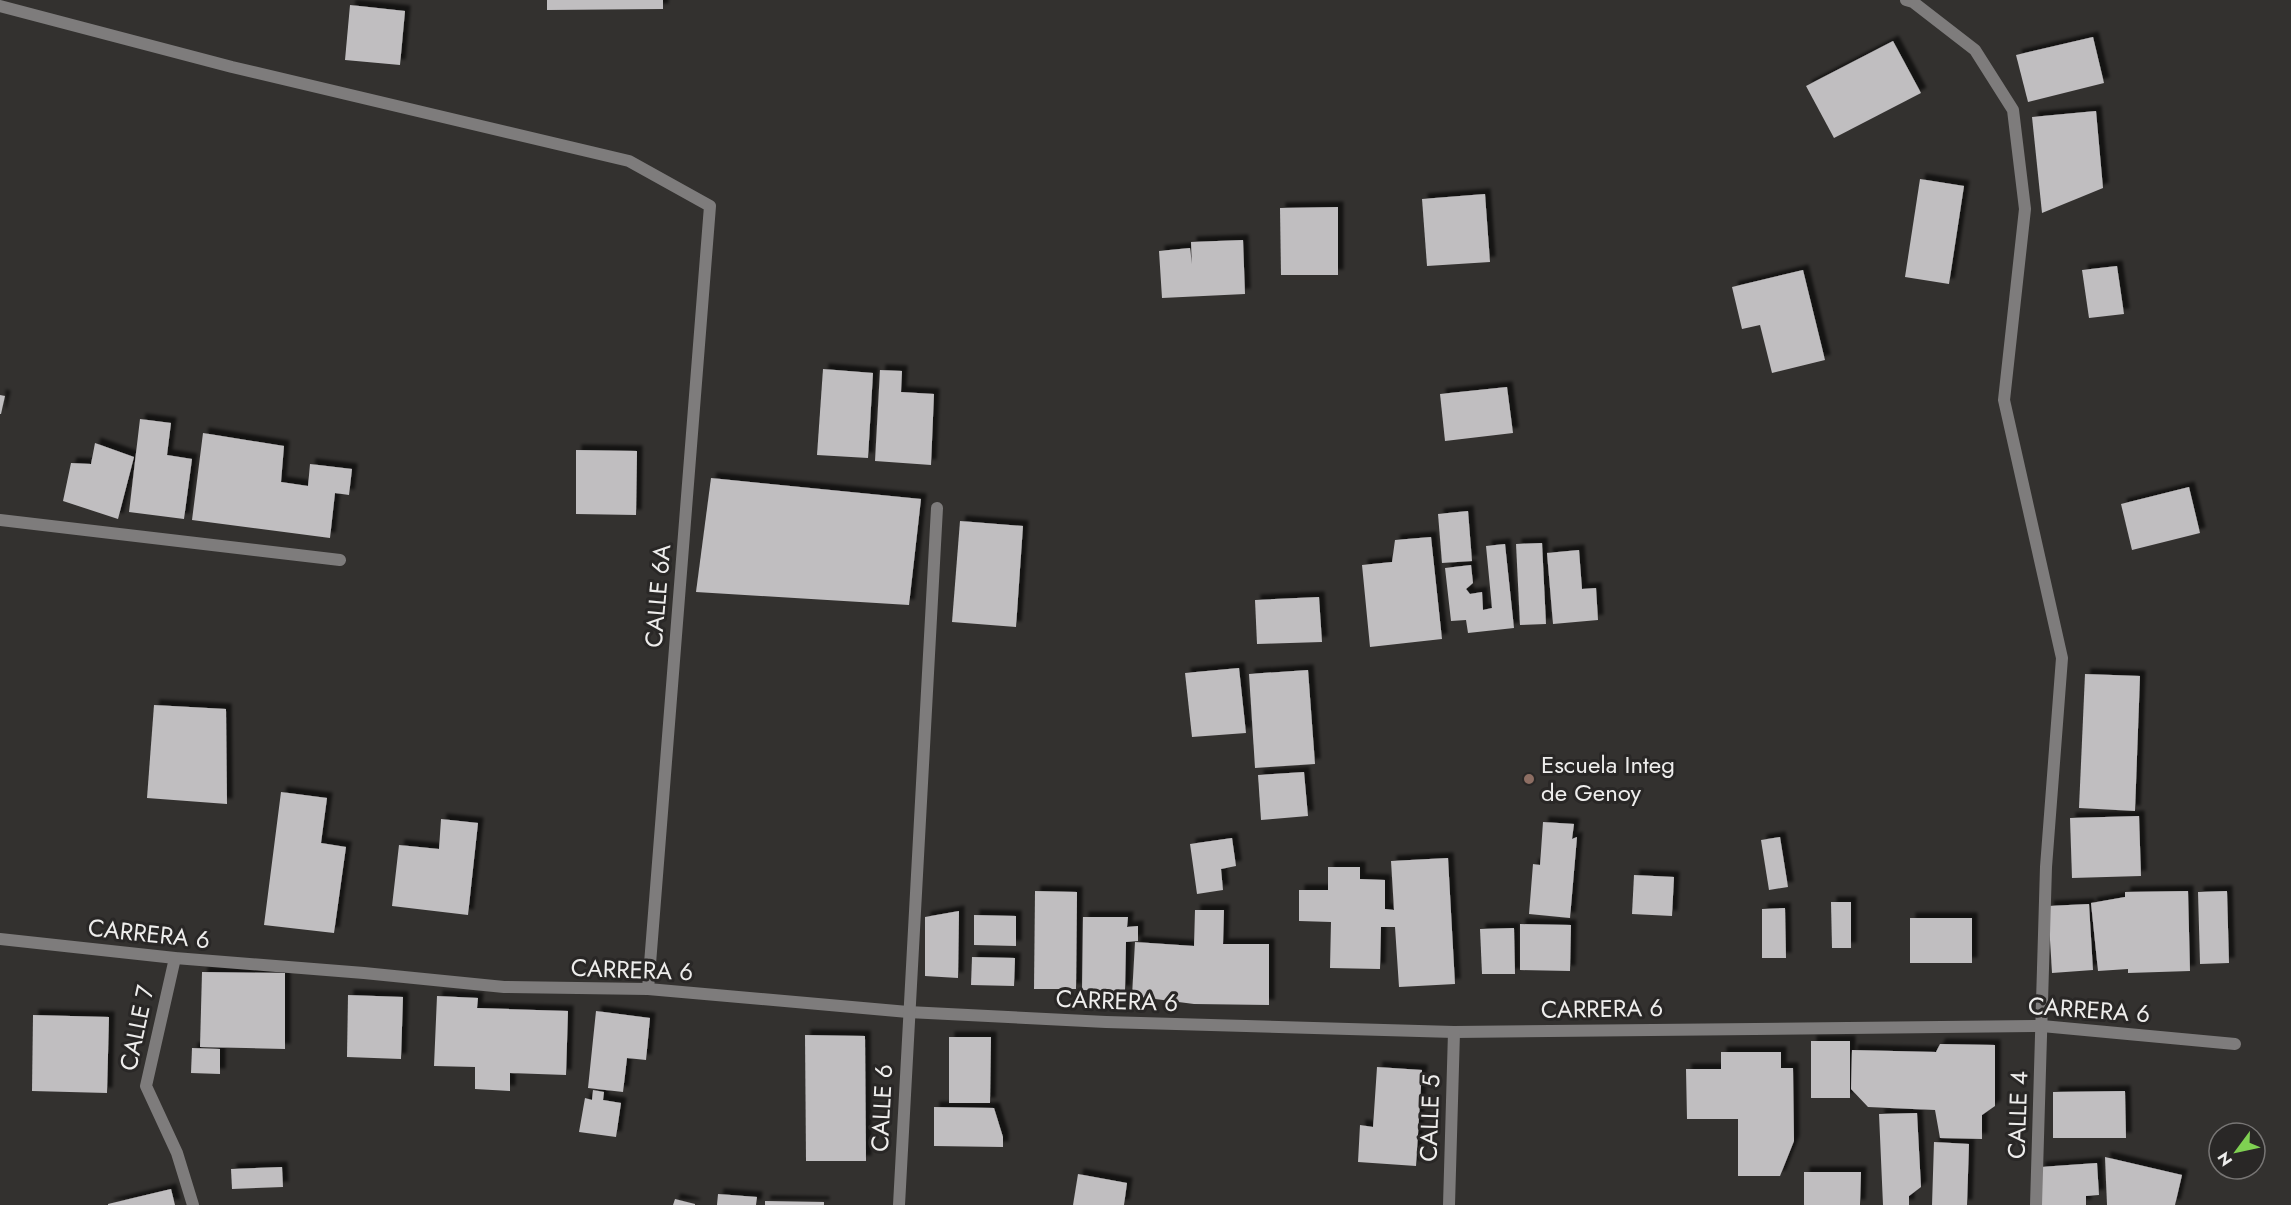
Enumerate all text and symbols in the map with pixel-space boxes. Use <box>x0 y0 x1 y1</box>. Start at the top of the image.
street label: CALLE 6A <box>636 543 679 649</box>
place label: Escuela Integ de Genoy <box>1541 747 1675 810</box>
marker: Escuela Integ de Genoy <box>1522 772 1536 786</box>
street label: CARRERA 6 <box>86 910 212 957</box>
street label: CARRERA 6 <box>570 950 694 989</box>
street label: CARRERA 6 <box>1055 981 1179 1020</box>
street label: CALLE 7 <box>110 982 163 1074</box>
street label: CARRERA 6 <box>2027 988 2151 1031</box>
street label: CARRERA 6 <box>1541 990 1663 1027</box>
street label: CALLE 6 <box>862 1063 901 1153</box>
street label: CALLE 4 <box>1998 1070 2037 1160</box>
street label: CALLE 5 <box>1410 1074 1449 1162</box>
north arrow <box>2207 1121 2267 1181</box>
text: N <box>2212 1147 2238 1170</box>

